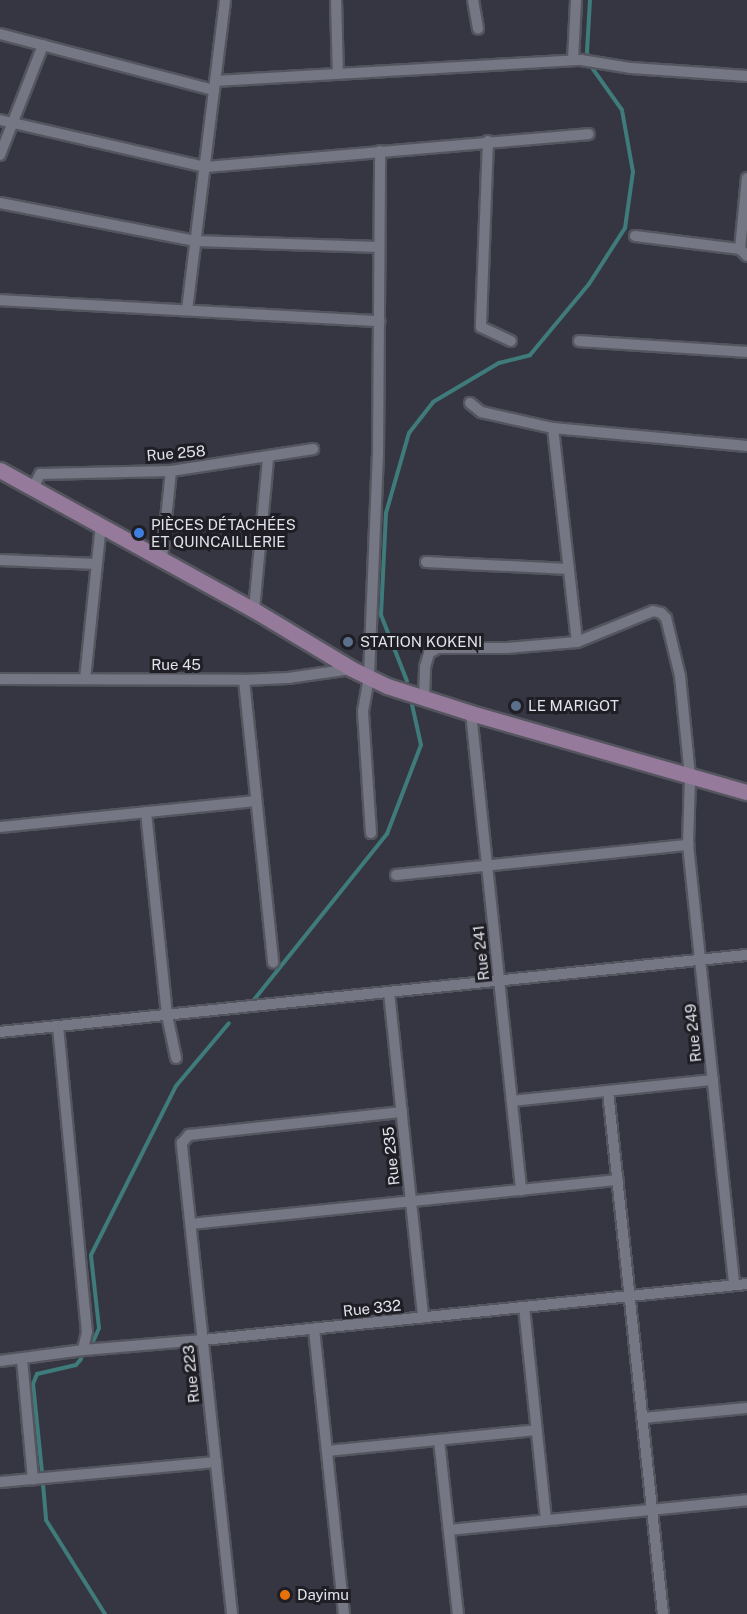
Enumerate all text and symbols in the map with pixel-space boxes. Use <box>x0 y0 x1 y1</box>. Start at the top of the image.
street label: Rue 258 <box>146 441 206 465</box>
place label: PIÈCES DÉTACHÉES ET QUINCAILLERIE <box>151 515 296 550</box>
marker: PIÈCES DÉTACHÉES ET QUINCAILLERIE <box>132 526 146 540</box>
place label: STATION KOKENI <box>360 633 482 651</box>
marker: STATION KOKENI <box>341 635 355 649</box>
street label: Rue 45 <box>151 656 201 674</box>
place label: LE MARIGOT <box>528 697 619 715</box>
marker: LE MARIGOT <box>509 699 523 713</box>
street label: Rue 241 <box>469 925 493 981</box>
street label: Rue 249 <box>681 1003 705 1063</box>
street label: Rue 235 <box>379 1126 403 1186</box>
street label: Rue 332 <box>342 1296 402 1320</box>
street label: Rue 223 <box>179 1344 203 1404</box>
place label: Dayimu <box>297 1586 349 1604</box>
marker: Dayimu <box>278 1588 292 1602</box>

